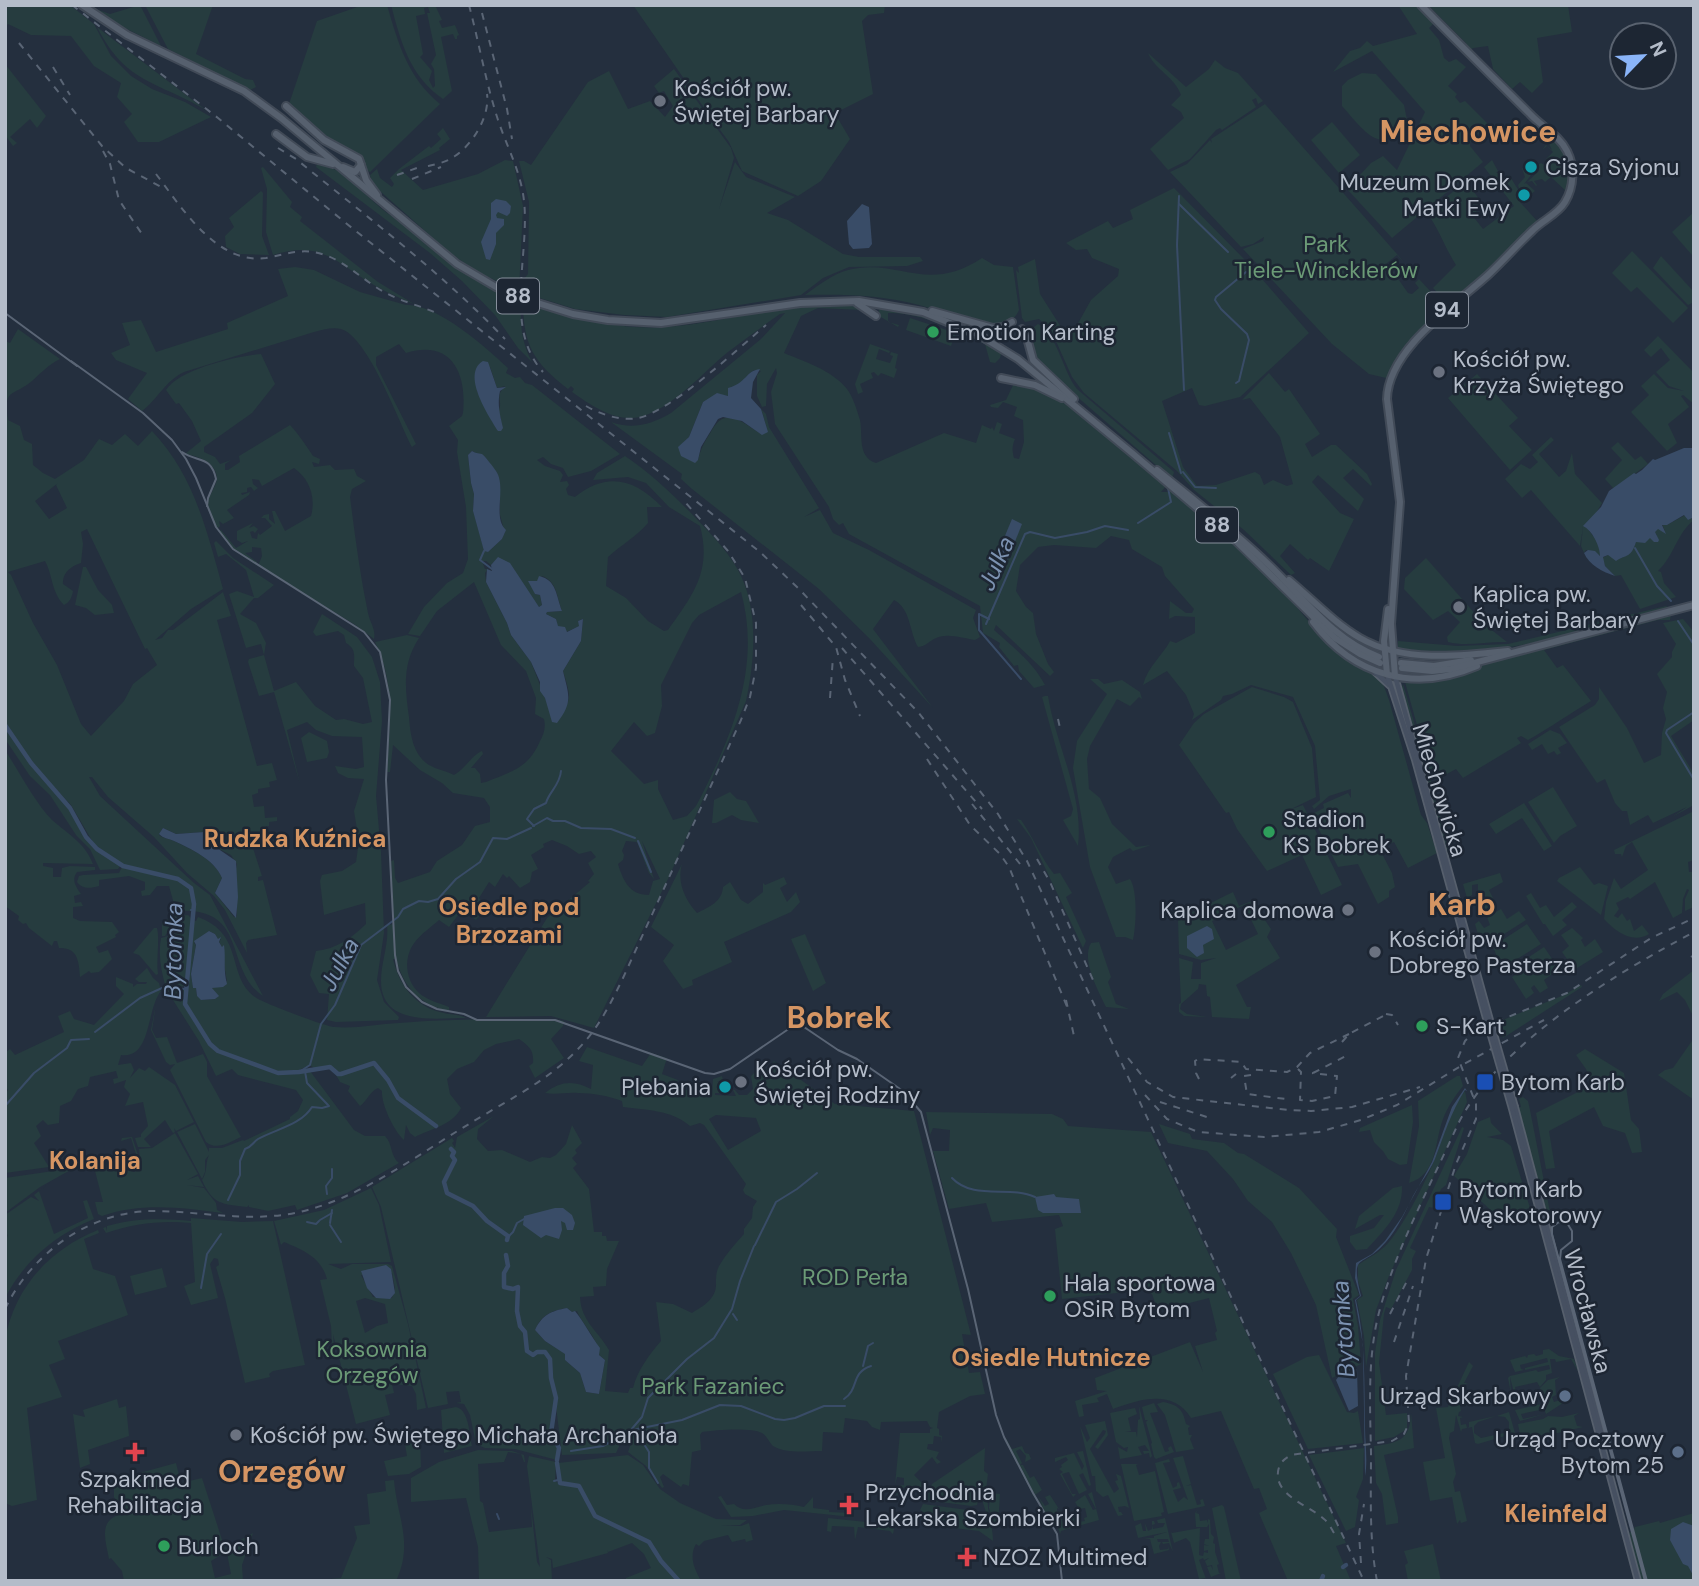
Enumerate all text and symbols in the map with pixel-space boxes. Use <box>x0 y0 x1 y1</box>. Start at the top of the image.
north arrow <box>1608 21 1678 91</box>
text: N <box>1644 37 1672 61</box>
place label: Kościół pw. Świętej Barbary <box>674 73 840 129</box>
marker: Kościół pw. Świętej Barbary <box>652 93 668 109</box>
district label: Miechowice <box>1380 112 1556 151</box>
place label: Cisza Syjonu <box>1545 152 1679 182</box>
marker: Cisza Syjonu <box>1523 159 1539 175</box>
place label: Muzeum Domek Matki Ewy <box>1339 167 1510 223</box>
marker: Muzeum Domek Matki Ewy <box>1516 187 1532 203</box>
park label: Park Tiele-Wincklerów <box>1234 229 1418 285</box>
road number: 88 <box>497 278 539 314</box>
road number: 94 <box>1426 292 1468 328</box>
place label: Emotion Karting <box>947 317 1116 347</box>
marker: Emotion Karting <box>925 324 941 340</box>
place label: Kościół pw. Krzyża Świętego <box>1453 344 1624 400</box>
marker: Kościół pw. Krzyża Świętego <box>1431 364 1447 380</box>
road number: 88 <box>1196 508 1238 542</box>
water label: Julka <box>970 531 1022 595</box>
place label: Kaplica pw. Świętej Barbary <box>1473 579 1639 635</box>
marker: Kaplica pw. Świętej Barbary <box>1451 599 1467 615</box>
street label: Miechowicka <box>1406 720 1474 860</box>
place label: Stadion KS Bobrek <box>1283 804 1391 860</box>
district label: Rudzka Kuźnica <box>204 823 386 854</box>
marker: Stadion KS Bobrek <box>1261 824 1277 840</box>
district label: Karb <box>1428 885 1496 924</box>
district label: Osiedle pod Brzozami <box>439 891 579 950</box>
place label: Kaplica domowa <box>1160 895 1334 925</box>
water label: Bytomka <box>157 902 189 1000</box>
marker: Kaplica domowa <box>1340 902 1356 918</box>
place label: Kościół pw. Dobrego Pasterza <box>1389 924 1576 980</box>
water label: Julka <box>312 932 366 996</box>
marker: Kościół pw. Dobrego Pasterza <box>1367 944 1383 960</box>
district label: Bobrek <box>787 998 891 1037</box>
place label: S-Kart <box>1436 1011 1505 1041</box>
marker: S-Kart <box>1414 1018 1430 1034</box>
place label: Kościół pw. Świętej Rodziny <box>755 1054 920 1110</box>
place label: Bytom Karb <box>1501 1067 1625 1097</box>
place label: Plebania <box>621 1072 711 1102</box>
marker: Bytom Karb <box>1475 1072 1495 1092</box>
marker: Kościół pw. Świętej Rodziny <box>733 1074 749 1090</box>
marker: Plebania <box>717 1079 733 1095</box>
district label: Kolanija <box>49 1145 141 1176</box>
place label: Bytom Karb Wąskotorowy <box>1459 1174 1602 1230</box>
marker: Bytom Karb Wąskotorowy <box>1433 1192 1453 1212</box>
street label: Wrocławska <box>1557 1245 1619 1377</box>
park label: ROD Perła <box>802 1262 908 1292</box>
place label: Hala sportowa OSiR Bytom <box>1064 1268 1216 1324</box>
water label: Bytomka <box>1324 1279 1362 1379</box>
marker: Hala sportowa OSiR Bytom <box>1042 1288 1058 1304</box>
park label: Koksownia Orzegów <box>317 1334 427 1390</box>
district label: Osiedle Hutnicze <box>951 1342 1151 1373</box>
park label: Park Fazaniec <box>641 1371 785 1401</box>
place label: Urząd Skarbowy <box>1380 1381 1551 1411</box>
marker: Urząd Skarbowy <box>1557 1388 1573 1404</box>
place label: Kościół pw. Świętego Michała Archanioła <box>250 1420 677 1450</box>
place label: Urząd Pocztowy Bytom 25 <box>1495 1424 1664 1480</box>
marker: Kościół pw. Świętego Michała Archanioła <box>228 1427 244 1443</box>
marker: Szpakmed Rehabilitacja <box>125 1442 145 1462</box>
marker: Urząd Pocztowy Bytom 25 <box>1670 1444 1686 1460</box>
district label: Orzegów <box>218 1452 346 1491</box>
place label: Szpakmed Rehabilitacja <box>67 1464 203 1520</box>
place label: Przychodnia Lekarska Szombierki <box>865 1477 1081 1533</box>
marker: Przychodnia Lekarska Szombierki <box>839 1495 859 1515</box>
district label: Kleinfeld <box>1505 1498 1607 1529</box>
place label: Burloch <box>178 1531 259 1561</box>
marker: Burloch <box>156 1538 172 1554</box>
place label: NZOZ Multimed <box>983 1542 1147 1572</box>
marker: NZOZ Multimed <box>957 1547 977 1567</box>

